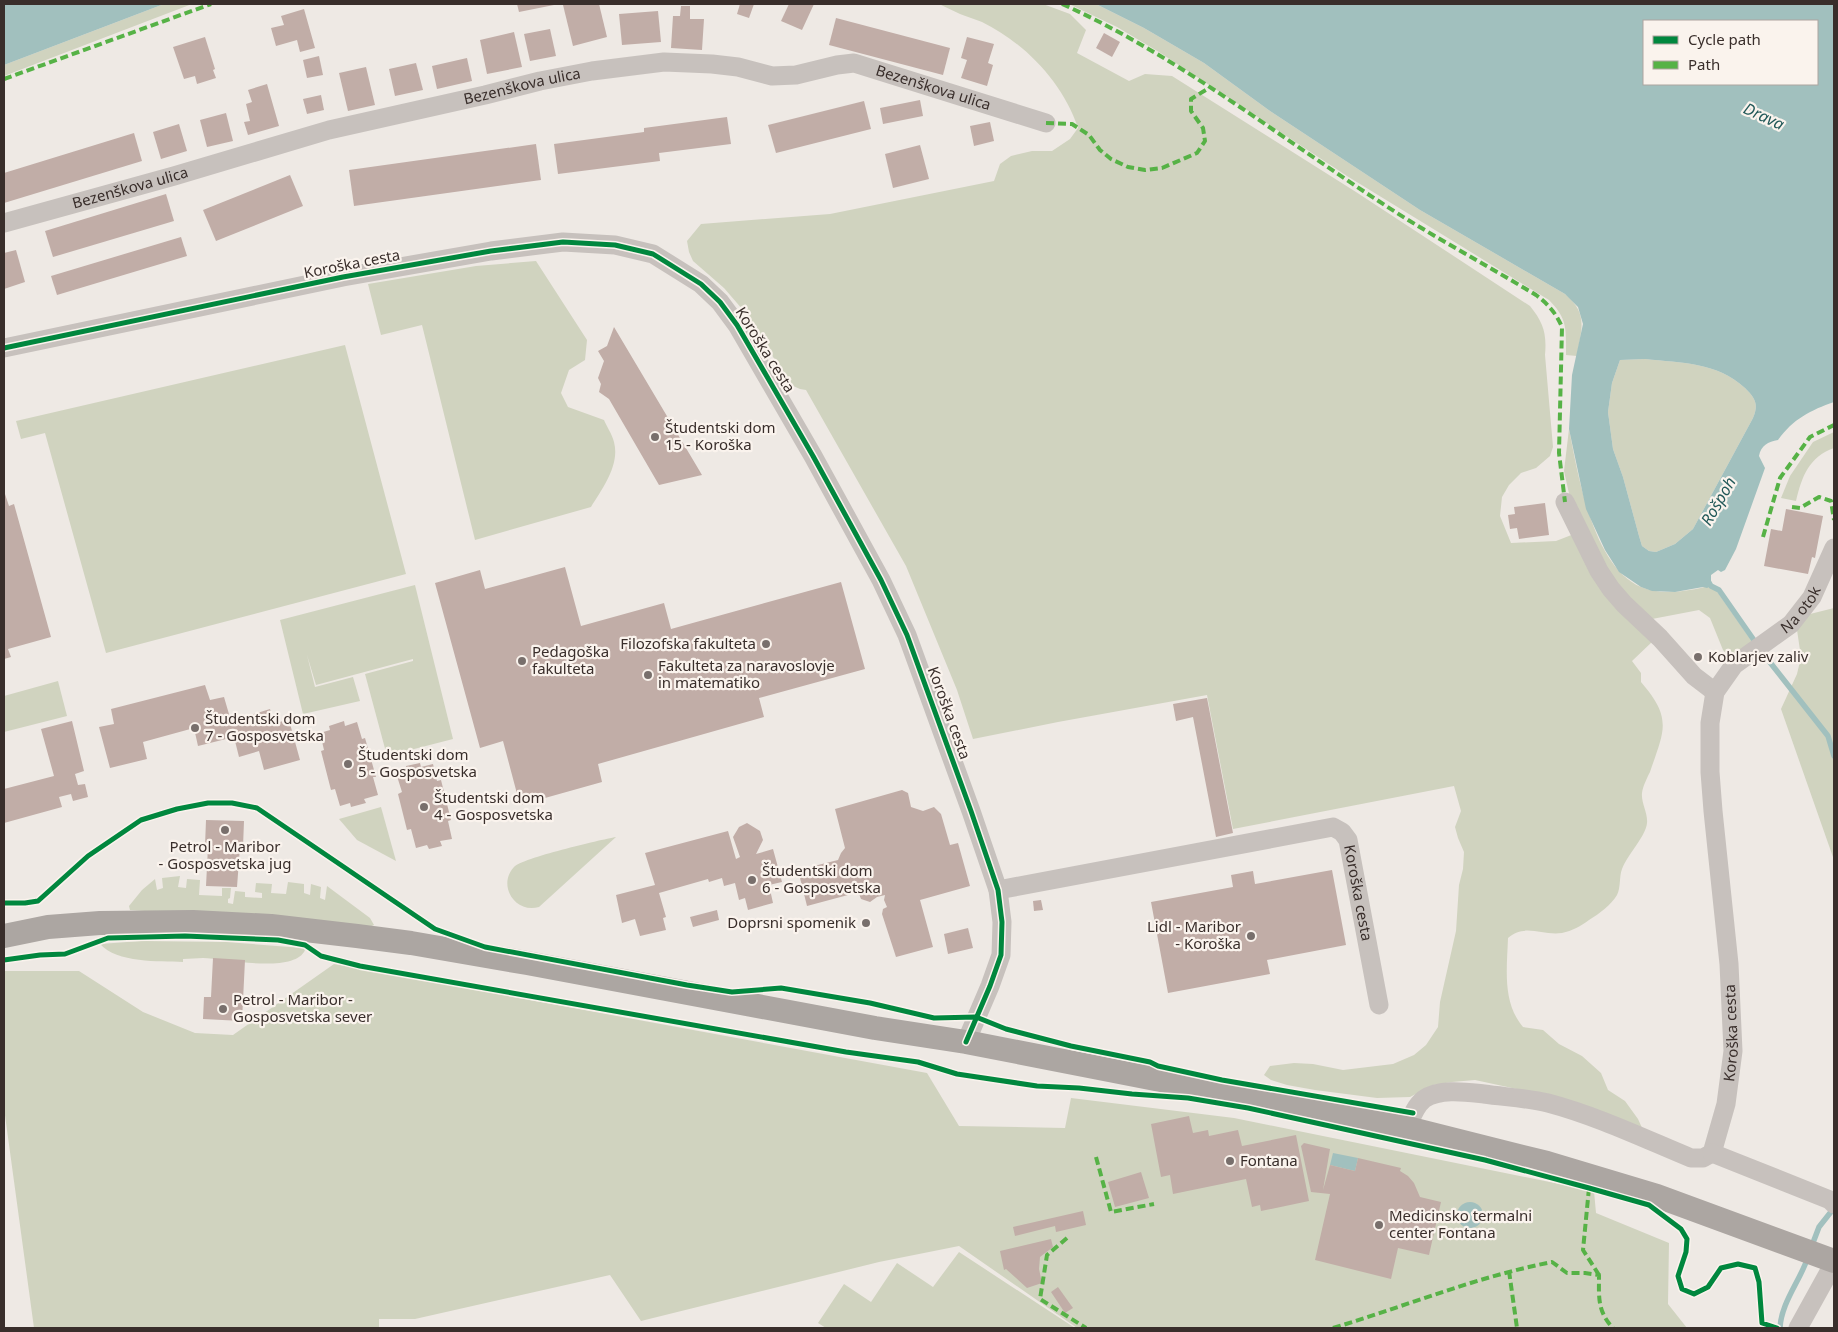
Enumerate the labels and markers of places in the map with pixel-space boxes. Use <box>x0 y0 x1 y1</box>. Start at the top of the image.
place label: Študentski dom 15 - Koroška <box>665 417 776 454</box>
marker: Študentski dom 15 - Koroška <box>649 431 661 443</box>
place label: Filozofska fakulteta <box>620 633 756 653</box>
marker: Filozofska fakulteta <box>760 638 772 650</box>
place label: Pedagoška fakulteta <box>532 641 609 678</box>
place label: Koblarjev zaliv <box>1708 646 1809 666</box>
marker: Koblarjev zaliv <box>1692 651 1704 663</box>
marker: Pedagoška fakulteta <box>516 655 528 667</box>
place label: Fakulteta za naravoslovje in matematiko <box>658 655 835 692</box>
marker: Fakulteta za naravoslovje in matematiko <box>642 669 654 681</box>
place label: Študentski dom 7 - Gosposvetska <box>205 708 324 745</box>
marker: Študentski dom 7 - Gosposvetska <box>189 722 201 734</box>
place label: Študentski dom 5 - Gosposvetska <box>358 744 477 781</box>
marker: Študentski dom 5 - Gosposvetska <box>342 758 354 770</box>
place label: Študentski dom 4 - Gosposvetska <box>434 787 553 824</box>
marker: Študentski dom 4 - Gosposvetska <box>418 801 430 813</box>
marker: Petrol - Maribor - Gosposvetska jug <box>219 824 231 836</box>
place label: Petrol - Maribor - Gosposvetska jug <box>159 836 291 873</box>
place label: Študentski dom 6 - Gosposvetska <box>762 860 881 897</box>
marker: Študentski dom 6 - Gosposvetska <box>746 874 758 886</box>
place label: Doprsni spomenik <box>727 912 856 932</box>
place label: Lidl - Maribor - Koroška <box>1147 916 1241 953</box>
marker: Doprsni spomenik <box>860 917 872 929</box>
marker: Lidl - Maribor - Koroška <box>1245 930 1257 942</box>
place label: Petrol - Maribor - Gosposvetska sever <box>233 989 372 1026</box>
marker: Petrol - Maribor - Gosposvetska sever <box>217 1003 229 1015</box>
place label: Fontana <box>1240 1150 1298 1170</box>
marker: Fontana <box>1224 1155 1236 1167</box>
place label: Medicinsko termalni center Fontana <box>1389 1205 1532 1242</box>
marker: Medicinsko termalni center Fontana <box>1373 1219 1385 1231</box>

